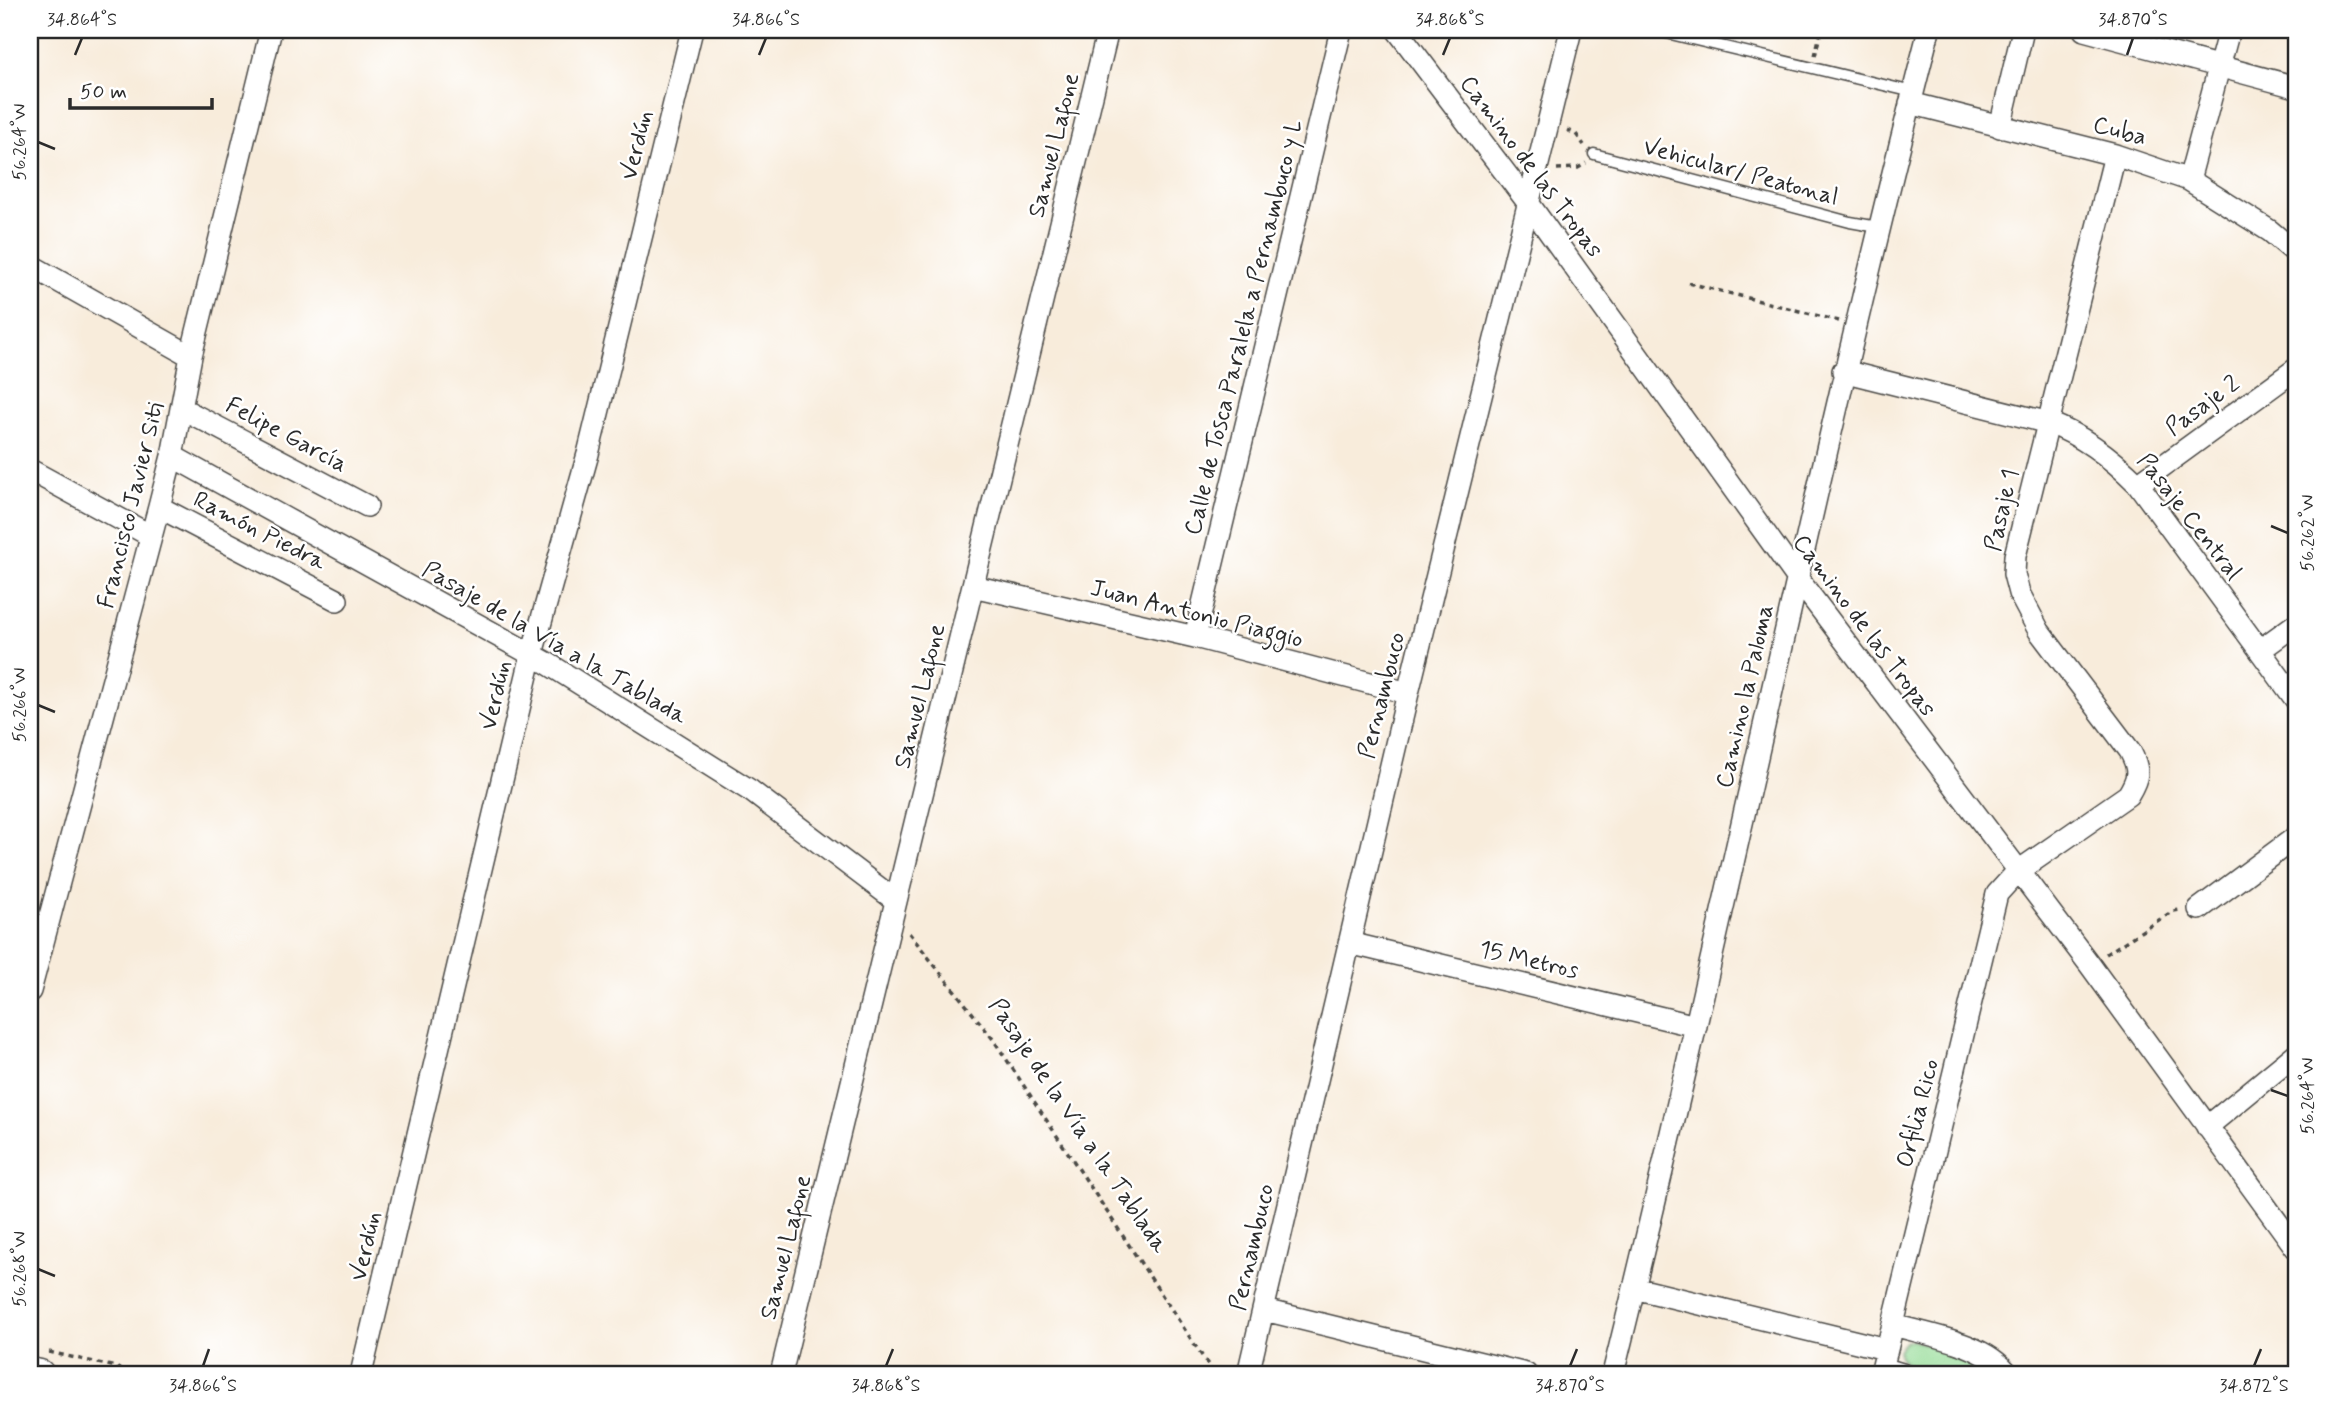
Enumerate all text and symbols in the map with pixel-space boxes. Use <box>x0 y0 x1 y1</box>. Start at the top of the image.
text: 34.864°S <box>47 8 117 32</box>
text: 34.866°S <box>732 8 800 32</box>
text: 34.868°S <box>1415 8 1485 32</box>
text: 34.870°S <box>2098 8 2168 32</box>
scale bar <box>70 66 212 110</box>
street label: Samuel Lafone <box>1021 69 1089 222</box>
street label: Camino de las Tropas <box>1452 70 1610 264</box>
text: 50 m <box>80 78 127 106</box>
text: 56.264°W <box>8 104 32 180</box>
street label: Verdún <box>614 107 661 183</box>
street label: Cuba <box>2089 109 2150 153</box>
street label: Calle de Tosca Paralela a Pernambuco y L <box>1178 116 1311 538</box>
street label: Vehicular/ Peatonal <box>1640 131 1842 213</box>
street label: Pasaje 2 <box>2160 369 2246 444</box>
street label: Felipe García <box>220 390 352 480</box>
street label: Francisco Javier Siti <box>91 399 172 612</box>
street label: Pasaje Central <box>2129 447 2248 587</box>
street label: Pasaje 1 <box>1978 466 2027 555</box>
street label: Ramón Piedra <box>188 485 331 578</box>
text: 56.262°W <box>2296 495 2320 571</box>
street label: Camino de las Tropas <box>1785 529 1943 723</box>
street label: Pasaje de la Vía a la Tablada <box>416 555 693 732</box>
street label: Juan Antonio Piaggio <box>1086 573 1306 659</box>
street label: Camino la Paloma <box>1709 602 1782 791</box>
street label: Samuel Lafone <box>887 620 955 773</box>
street label: Pernambuco <box>1352 629 1413 762</box>
street label: Verdún <box>473 657 520 733</box>
text: 56.266°W <box>8 668 32 742</box>
street label: 15 Metros <box>1476 934 1582 987</box>
street label: Pasaje de la Vía a la Tablada <box>981 993 1175 1260</box>
street label: Orfilia Rico <box>1890 1056 1947 1171</box>
text: 56.264°W <box>2296 1058 2320 1134</box>
street label: Samuel Lafone <box>753 1171 821 1324</box>
street label: Pernambuco <box>1223 1181 1282 1314</box>
street label: Verdún <box>343 1208 390 1284</box>
text: 56.268°W <box>8 1231 32 1307</box>
text: 34.866°S <box>169 1374 237 1398</box>
text: 34.868°S <box>851 1374 921 1398</box>
text: 34.870°S <box>1535 1374 1605 1398</box>
text: 34.872°S <box>2219 1374 2289 1398</box>

